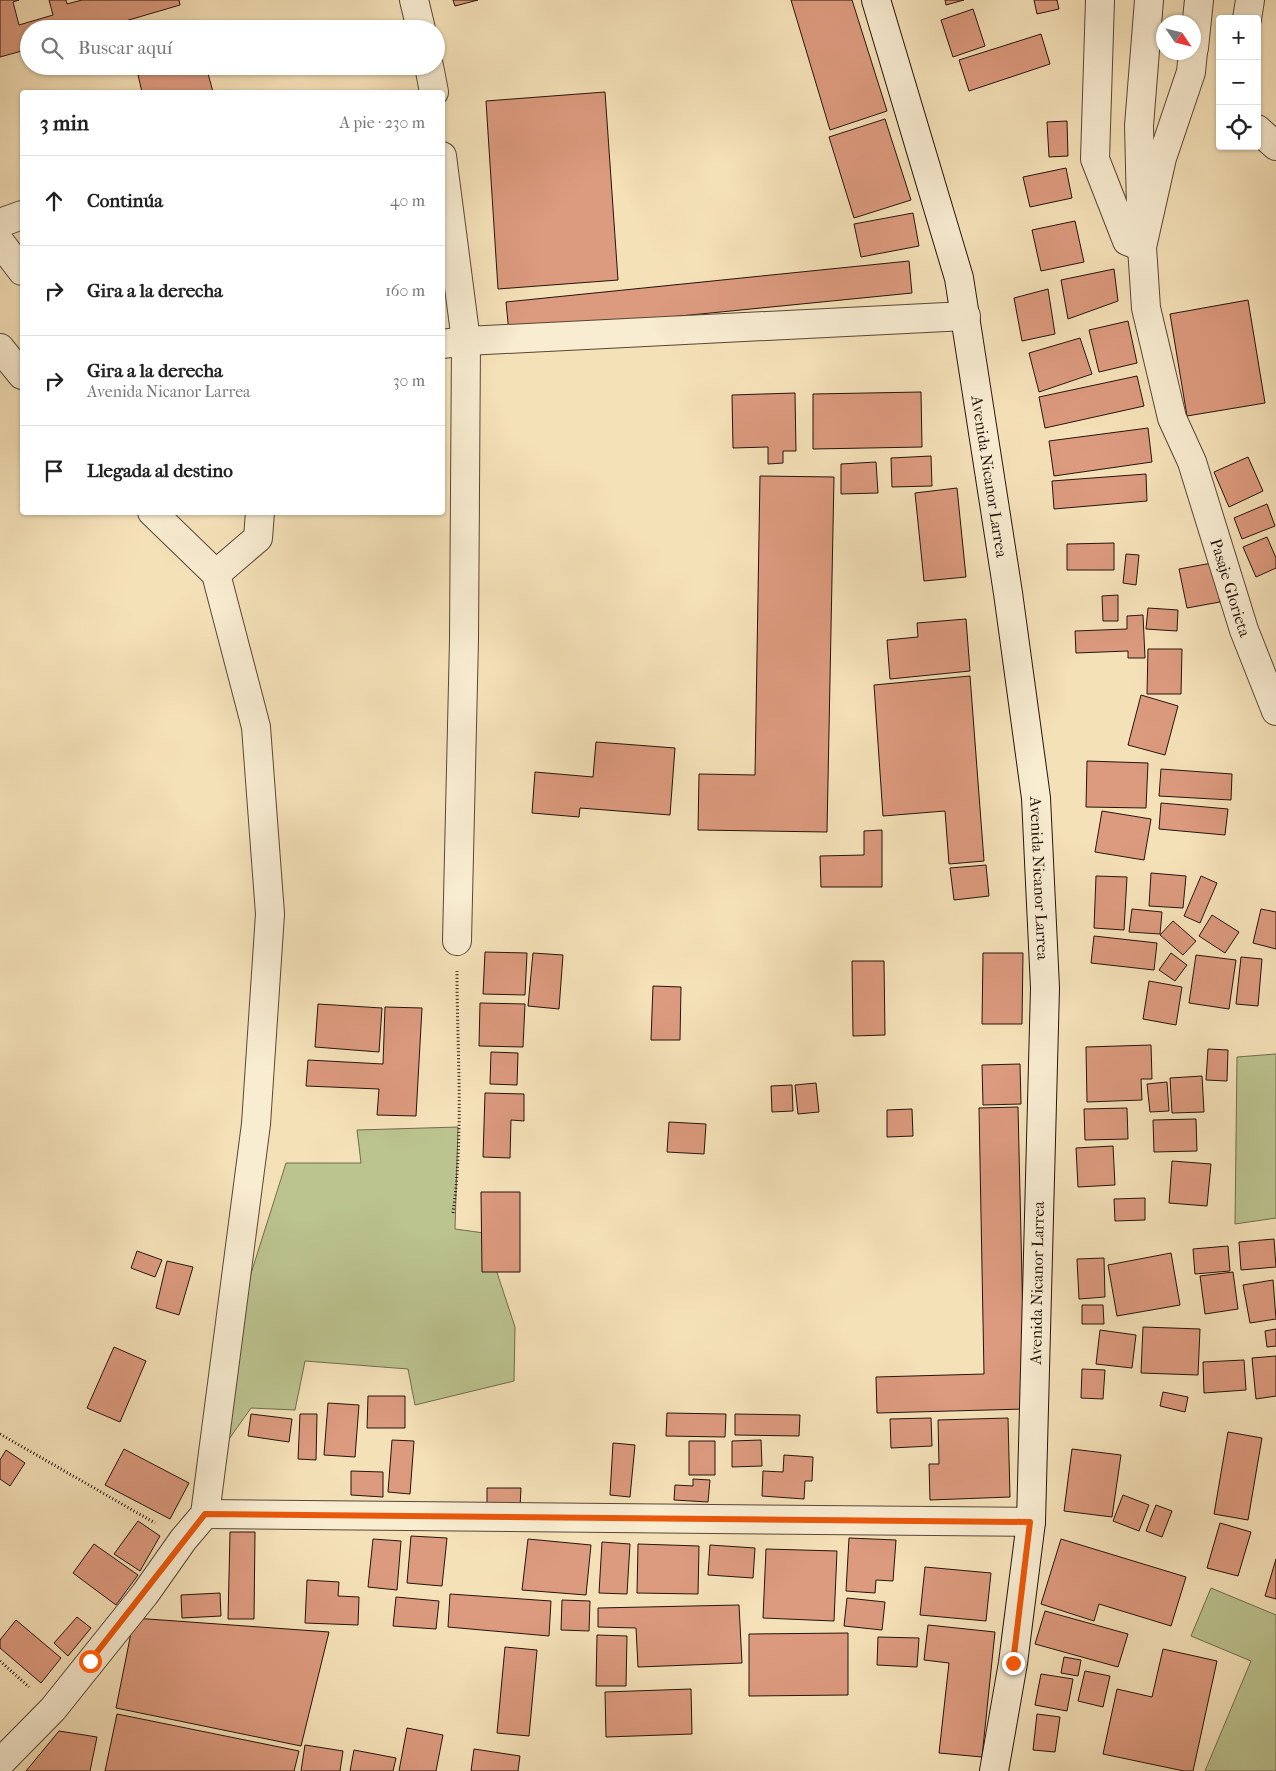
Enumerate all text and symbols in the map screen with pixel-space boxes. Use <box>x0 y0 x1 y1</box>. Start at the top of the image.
north arrow <box>1156 15 1201 60</box>
map controls <box>1216 15 1261 150</box>
button: + <box>1216 15 1261 60</box>
search box <box>20 20 445 75</box>
icon: search <box>38 34 66 62</box>
text: Buscar aquí <box>78 37 172 59</box>
button: − <box>1216 60 1261 105</box>
button: locate <box>1216 105 1261 150</box>
text: 3 min <box>40 111 89 135</box>
text: A pie · 230 m <box>340 113 425 132</box>
icon: ahead <box>40 187 68 215</box>
text: Continúa <box>87 190 163 212</box>
text: 40 m <box>390 191 425 210</box>
icon: right <box>40 277 68 305</box>
text: Gira a la derecha <box>87 280 223 302</box>
text: 160 m <box>385 281 425 300</box>
text: Gira a la derecha <box>87 360 223 382</box>
icon: right <box>40 367 68 395</box>
text: 30 m <box>393 371 425 390</box>
text: Avenida Nicanor Larrea <box>87 382 250 401</box>
street label: Avenida Nicanor Larrea <box>968 393 1012 559</box>
icon: arrive <box>40 457 68 485</box>
text: Llegada al destino <box>87 460 233 482</box>
street label: Pasaje Glorieta <box>1207 536 1255 640</box>
street label: Avenida Nicanor Larrea <box>1026 795 1053 961</box>
street label: Avenida Nicanor Larrea <box>1026 1201 1048 1366</box>
route start <box>79 1650 102 1673</box>
route end <box>1002 1652 1025 1675</box>

